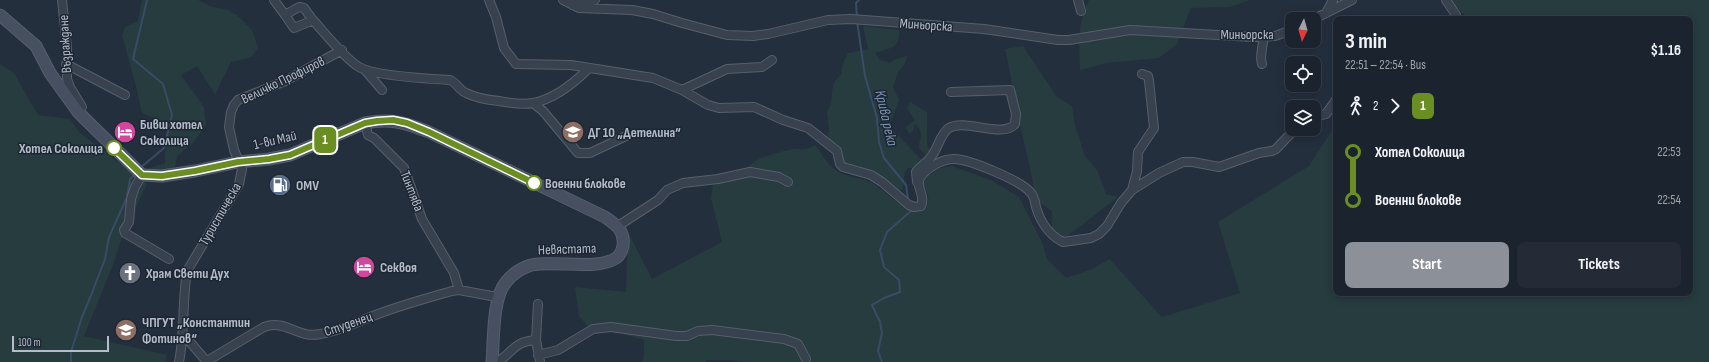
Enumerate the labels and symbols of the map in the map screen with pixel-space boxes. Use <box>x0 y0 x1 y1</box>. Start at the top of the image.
north arrow <box>1285 12 1321 48</box>
street label: Възраждане <box>55 14 75 74</box>
street label: Миньорска <box>899 15 953 35</box>
street label: Миньорска <box>1220 26 1274 43</box>
street label: Величко Профиров <box>238 52 328 108</box>
water label: Крива река <box>870 88 902 148</box>
place label: Бивш хотел Соколица <box>140 116 203 149</box>
hotel icon: Бивш хотел Соколица <box>112 119 138 145</box>
school or university icon: ДГ 10 „Детелина“ <box>560 119 586 145</box>
place label: ДГ 10 „Детелина“ <box>588 124 681 141</box>
street label: 1-ви Май <box>252 127 298 153</box>
line badge: 1 <box>312 127 338 153</box>
place label: Хотел Соколица <box>18 140 103 157</box>
marker: Хотел Соколица <box>106 140 122 156</box>
street label: Тинтява <box>397 168 427 214</box>
fuel station icon: OMV <box>267 172 293 198</box>
marker: Военни блокове <box>526 175 542 191</box>
place label: Военни блокове <box>545 175 626 192</box>
place label: OMV <box>296 177 319 194</box>
street label: Туристическа <box>195 180 245 248</box>
street label: Невястата <box>538 239 596 259</box>
hotel icon: Секвоя <box>351 254 377 280</box>
place label: Секвоя <box>380 259 417 276</box>
church icon: Храм Свети Дух <box>117 260 143 286</box>
place label: Храм Свети Дух <box>145 265 229 282</box>
street label: Студенец <box>322 308 374 340</box>
place label: ЧПГУТ „Константин Фотинов“ <box>142 314 250 347</box>
school or university icon: ЧПГУТ „Константин Фотинов“ <box>113 317 139 343</box>
scale bar <box>12 334 109 353</box>

